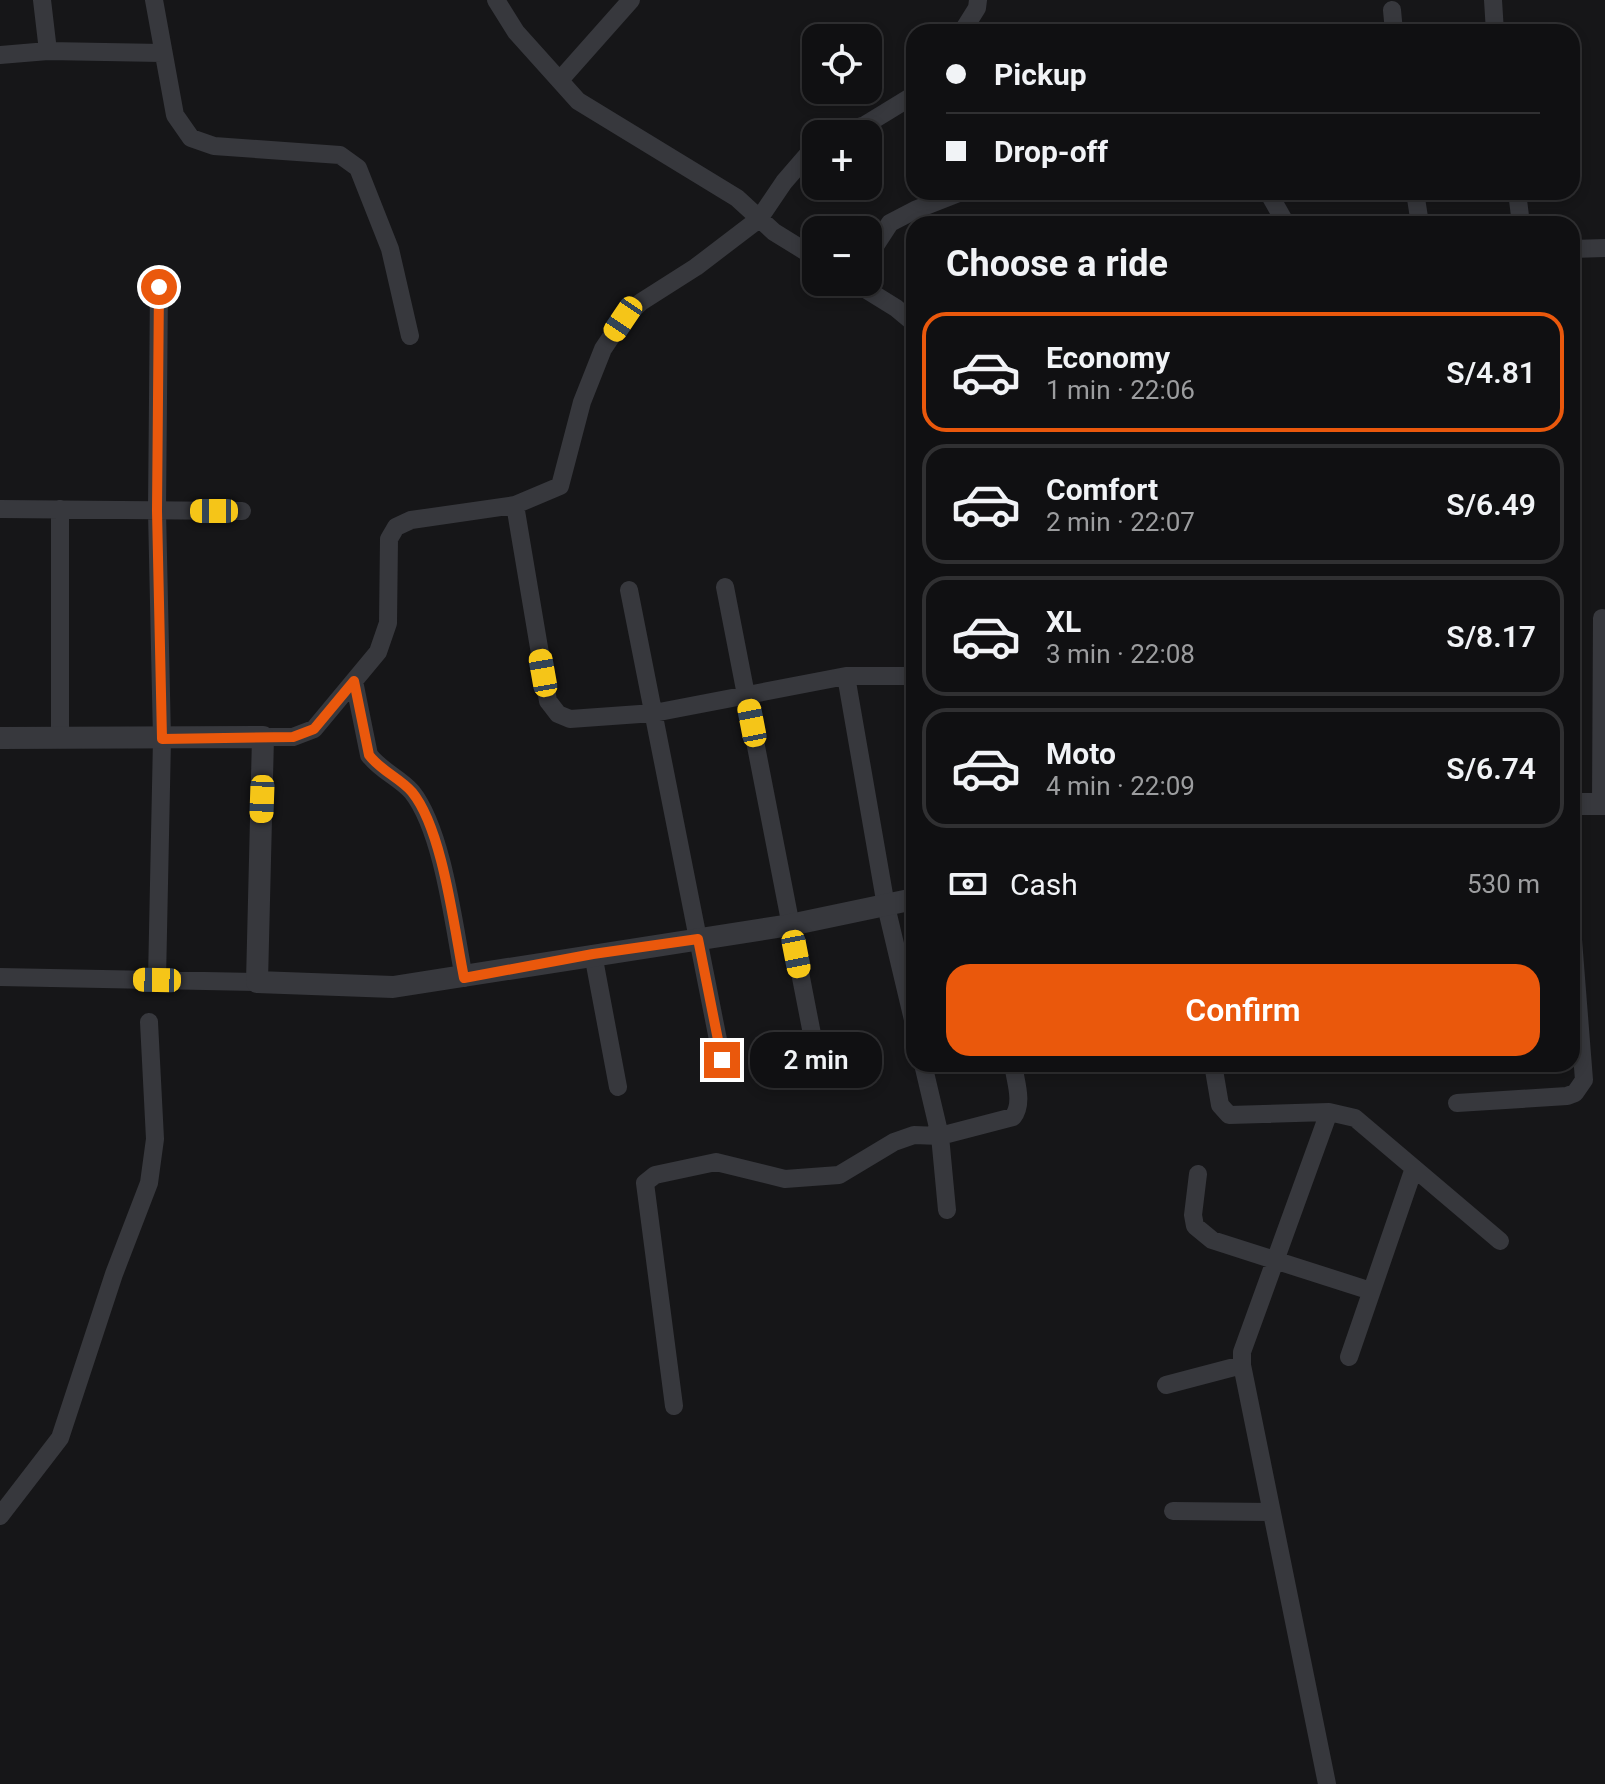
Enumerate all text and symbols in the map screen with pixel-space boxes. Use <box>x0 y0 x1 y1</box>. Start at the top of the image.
map controls <box>802 24 882 296</box>
button: locate <box>802 24 882 104</box>
text: Pickup <box>994 57 1087 92</box>
button: + <box>802 120 882 200</box>
text: Drop-off <box>994 134 1108 169</box>
button: − <box>802 216 882 296</box>
text: Choose a ride <box>946 243 1168 285</box>
route start <box>141 269 177 305</box>
car <box>600 292 646 346</box>
icon: car <box>950 336 1022 408</box>
text: Economy <box>1046 340 1170 375</box>
text: S/4.81 <box>1446 355 1536 390</box>
text: 1 min · 22:06 <box>1046 375 1195 405</box>
icon: car <box>950 468 1022 540</box>
text: Comfort <box>1046 472 1158 507</box>
text: S/6.49 <box>1446 487 1536 522</box>
car <box>190 499 238 523</box>
text: 2 min · 22:07 <box>1046 507 1195 537</box>
icon: car <box>950 600 1022 672</box>
text: XL <box>1046 604 1081 639</box>
text: S/8.17 <box>1446 619 1536 654</box>
text: 3 min · 22:08 <box>1046 639 1195 669</box>
car <box>527 647 559 699</box>
car <box>736 697 768 749</box>
icon: car <box>950 732 1022 804</box>
text: Moto <box>1046 736 1116 771</box>
text: S/6.74 <box>1446 751 1536 786</box>
text: 4 min · 22:09 <box>1046 771 1195 801</box>
car <box>249 775 275 823</box>
icon: cash <box>946 862 990 906</box>
text: Cash <box>1010 867 1078 902</box>
text: 530 m <box>1467 869 1540 899</box>
car <box>780 928 812 980</box>
button: Confirm <box>946 964 1540 1056</box>
car <box>133 968 181 992</box>
callout: 2 min <box>750 1032 882 1088</box>
route end <box>704 1042 740 1078</box>
text: 2 min <box>783 1045 849 1075</box>

